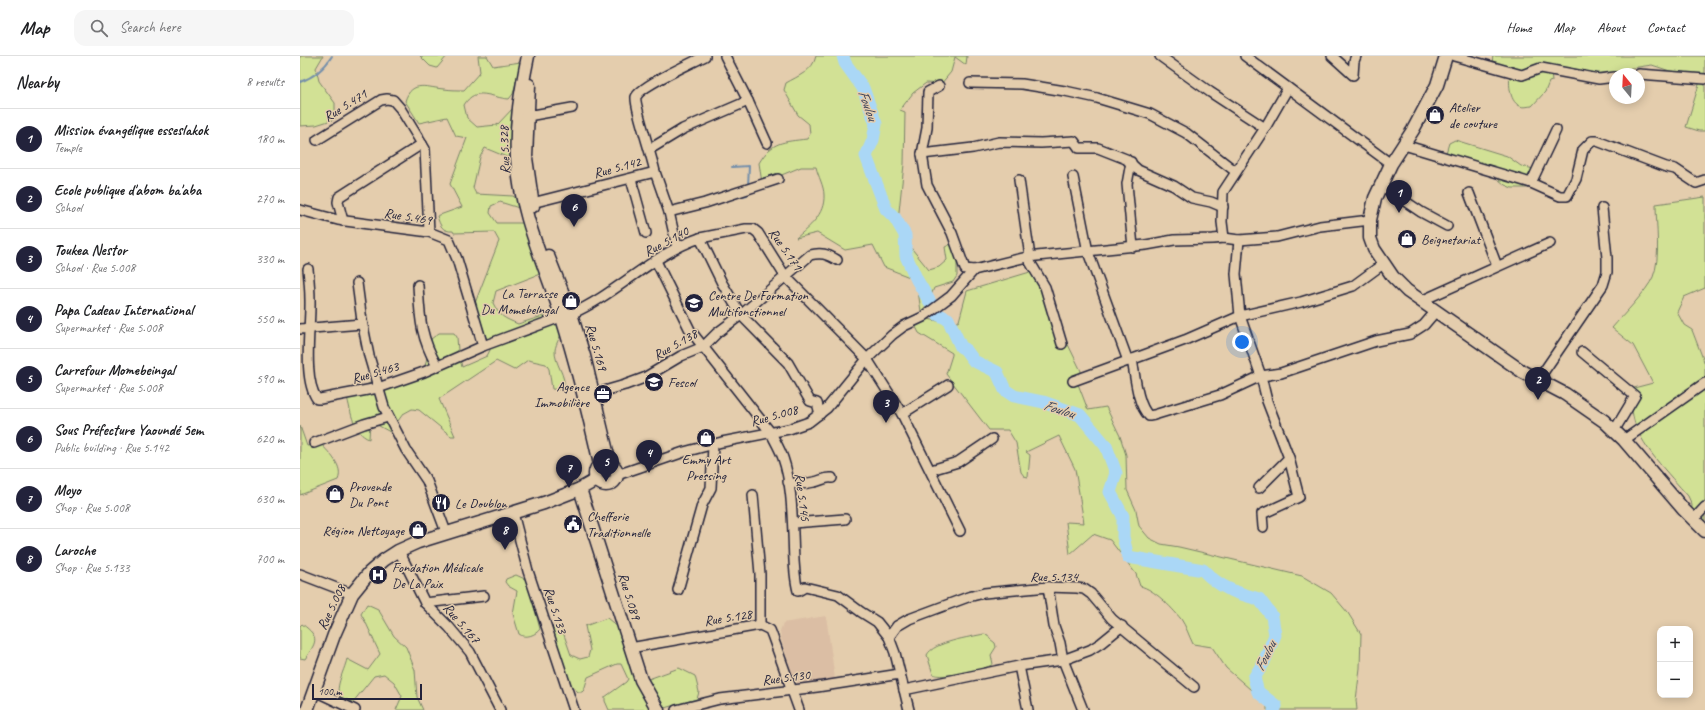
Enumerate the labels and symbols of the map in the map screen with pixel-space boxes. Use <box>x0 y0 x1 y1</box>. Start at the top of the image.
north arrow <box>1609 68 1645 104</box>
street label: Rue 5.471 <box>320 85 371 125</box>
water label: Foulou <box>853 87 883 125</box>
place label: Atelier de couture <box>1449 99 1498 132</box>
shop icon: Atelier de couture <box>1424 104 1446 126</box>
street label: Rue 5.328 <box>495 124 514 174</box>
street label: Rue 5.142 <box>592 153 644 182</box>
pin: 1 <box>1386 180 1412 213</box>
pin: 6 <box>561 194 587 227</box>
street label: Rue 5.469 <box>383 204 435 229</box>
street label: Rue 5.140 <box>641 222 693 260</box>
street label: Rue 5.171 <box>765 225 807 274</box>
shop icon: Beignetariat <box>1396 228 1418 250</box>
place label: Beignetariat <box>1421 231 1481 248</box>
place label: La Terrasse Du Momebelngal <box>481 285 560 318</box>
place label: Centre De Formation Multifonctionnel <box>708 287 809 320</box>
shop icon: La Terrasse Du Momebelngal <box>560 290 582 312</box>
school or university icon: Centre De Formation Multifonctionnel <box>683 292 705 314</box>
street label: Rue 5.169 <box>582 322 612 374</box>
street label: Rue 5.138 <box>650 324 702 364</box>
your location <box>1232 332 1252 352</box>
street label: Rue 5.463 <box>350 357 402 387</box>
pin: 2 <box>1525 367 1551 400</box>
school or university icon: Fescol <box>643 371 665 393</box>
place label: Fescol <box>668 374 698 391</box>
place label: Agence Immobilière <box>534 378 590 411</box>
office icon: Agence Immobilière <box>592 383 614 405</box>
pin: 3 <box>873 390 899 423</box>
water label: Foulou <box>1041 396 1079 424</box>
street label: Rue 5.008 <box>749 401 801 430</box>
shop icon: Emmy Art Pressing <box>695 427 717 449</box>
pin: 4 <box>636 440 662 473</box>
pin: 5 <box>593 449 619 482</box>
place label: Emmy Art Pressing <box>682 451 732 484</box>
pin: 7 <box>556 455 582 488</box>
street label: Rue 5.145 <box>791 472 814 523</box>
place label: Provende Du Pont <box>349 478 392 511</box>
shop icon: Provende Du Pont <box>324 483 346 505</box>
restaurant icon: Le Doublon <box>430 492 452 514</box>
place label: Le Doublon <box>455 495 508 512</box>
place label: Chefferie Traditionnelle <box>587 508 652 541</box>
public building icon: Chefferie Traditionnelle <box>562 513 584 535</box>
pin: 8 <box>492 517 518 550</box>
shop icon: Région Nettoyage <box>407 519 429 541</box>
place label: Région Nettoyage <box>323 522 405 539</box>
place label: Fondation Médicale De La Paix <box>392 559 484 592</box>
hospital icon: Fondation Médicale De La Paix <box>367 564 389 586</box>
street label: Rue 5.134 <box>1030 568 1080 585</box>
street label: Rue 5.089 <box>614 571 645 623</box>
street label: Rue 5.008 <box>313 580 350 633</box>
street label: Rue 5.133 <box>540 585 572 637</box>
street label: Rue 5.167 <box>439 600 484 648</box>
street label: Rue 5.128 <box>703 605 755 630</box>
water label: Foulou <box>1250 636 1282 674</box>
street label: Rue 5.130 <box>761 666 813 689</box>
scale bar <box>312 682 422 701</box>

